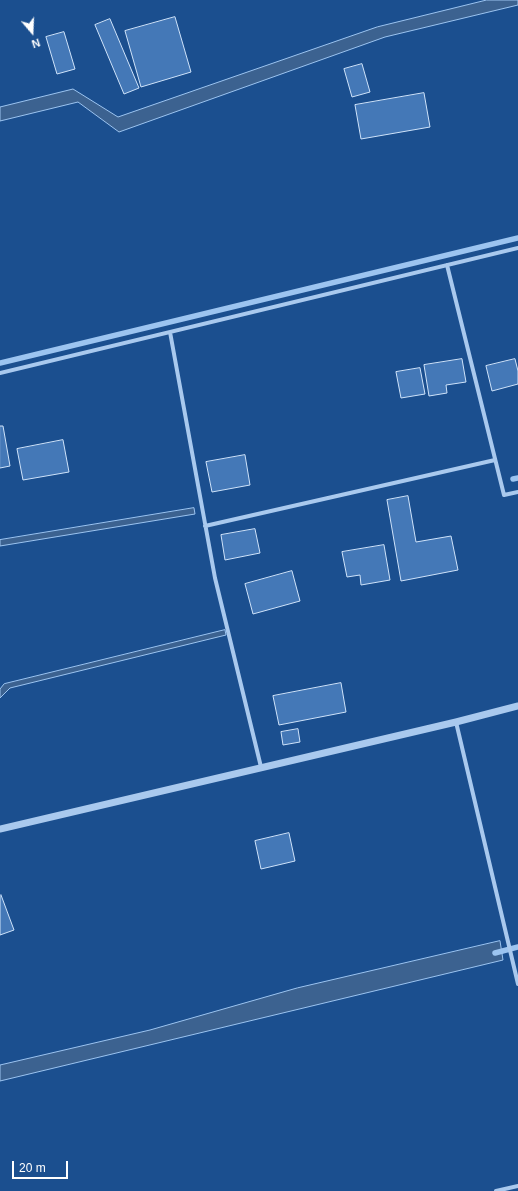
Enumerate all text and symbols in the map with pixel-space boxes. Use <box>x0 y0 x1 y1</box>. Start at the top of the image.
north arrow <box>12 12 52 52</box>
text: N <box>30 36 42 50</box>
scale bar <box>14 1153 70 1179</box>
text: 20 m <box>19 1161 46 1175</box>

